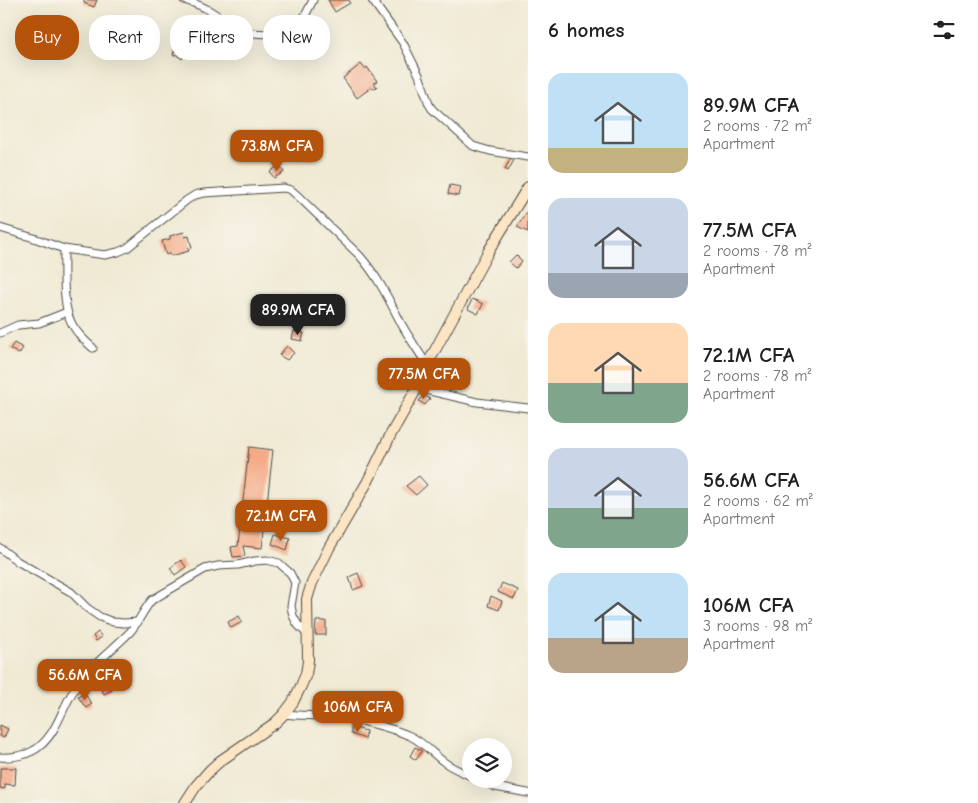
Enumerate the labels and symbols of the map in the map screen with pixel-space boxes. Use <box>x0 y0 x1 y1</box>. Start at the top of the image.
pin: 73.8M CFA <box>220 130 334 172</box>
pin: 89.9M CFA <box>241 294 355 336</box>
pin: 77.5M CFA <box>367 358 481 400</box>
pin: 72.1M CFA <box>224 500 338 542</box>
pin: 56.6M CFA <box>28 658 142 701</box>
pin: 106M CFA <box>306 690 410 733</box>

